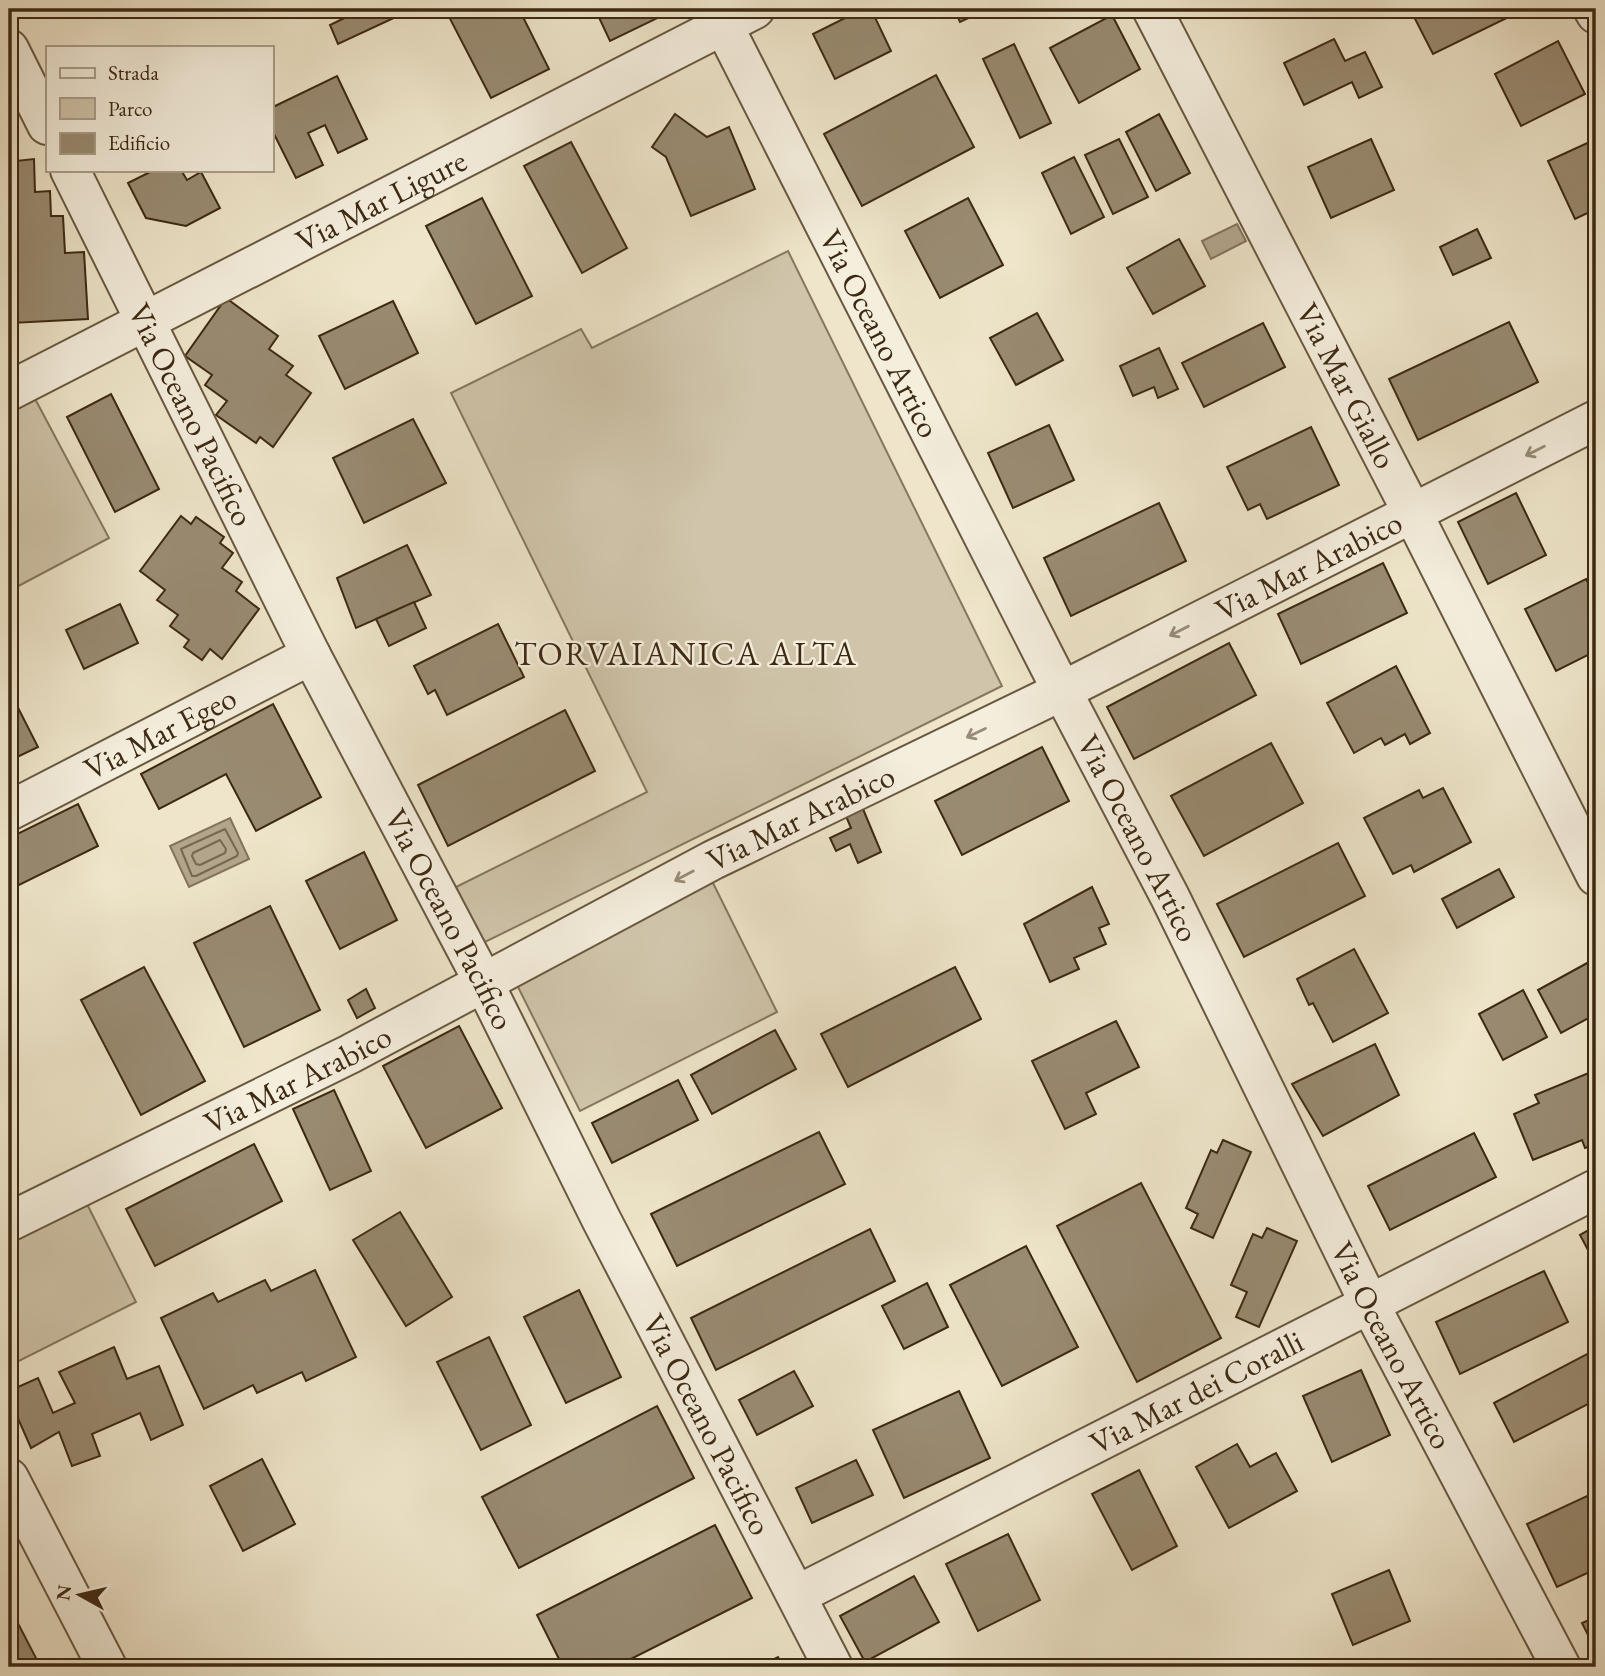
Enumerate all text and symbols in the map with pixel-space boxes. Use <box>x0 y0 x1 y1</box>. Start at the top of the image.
legend <box>46 46 273 172</box>
text: Strada <box>108 59 159 86</box>
text: Parco <box>108 95 152 122</box>
text: Edificio <box>108 129 170 156</box>
street label: Via Mar Ligure <box>288 139 474 262</box>
street label: Via Oceano Artico <box>810 222 951 445</box>
street label: Via Oceano Pacifico <box>118 296 265 533</box>
street label: Via Mar Giallo <box>1286 296 1407 476</box>
one-way arrow <box>1525 444 1546 458</box>
street label: Via Mar Arabico <box>1208 501 1409 631</box>
one-way arrow <box>1170 625 1190 639</box>
district label: TORVAIANICA ALTA <box>514 632 858 675</box>
street label: Via Mar Egeo <box>77 676 243 790</box>
one-way arrow <box>966 727 987 740</box>
street label: Via Oceano Artico <box>1067 727 1210 949</box>
street label: Via Mar Arabico <box>700 754 902 881</box>
street label: Via Oceano Pacifico <box>375 801 525 1037</box>
one-way arrow <box>674 869 694 883</box>
street label: Via Mar Arabico <box>197 1015 399 1144</box>
street label: Via Oceano Artico <box>1321 1234 1463 1456</box>
street label: Via Oceano Pacifico <box>633 1306 782 1542</box>
street label: Via Mar dei Coralli <box>1082 1320 1310 1464</box>
north arrow <box>46 1560 116 1630</box>
text: N <box>50 1583 77 1602</box>

